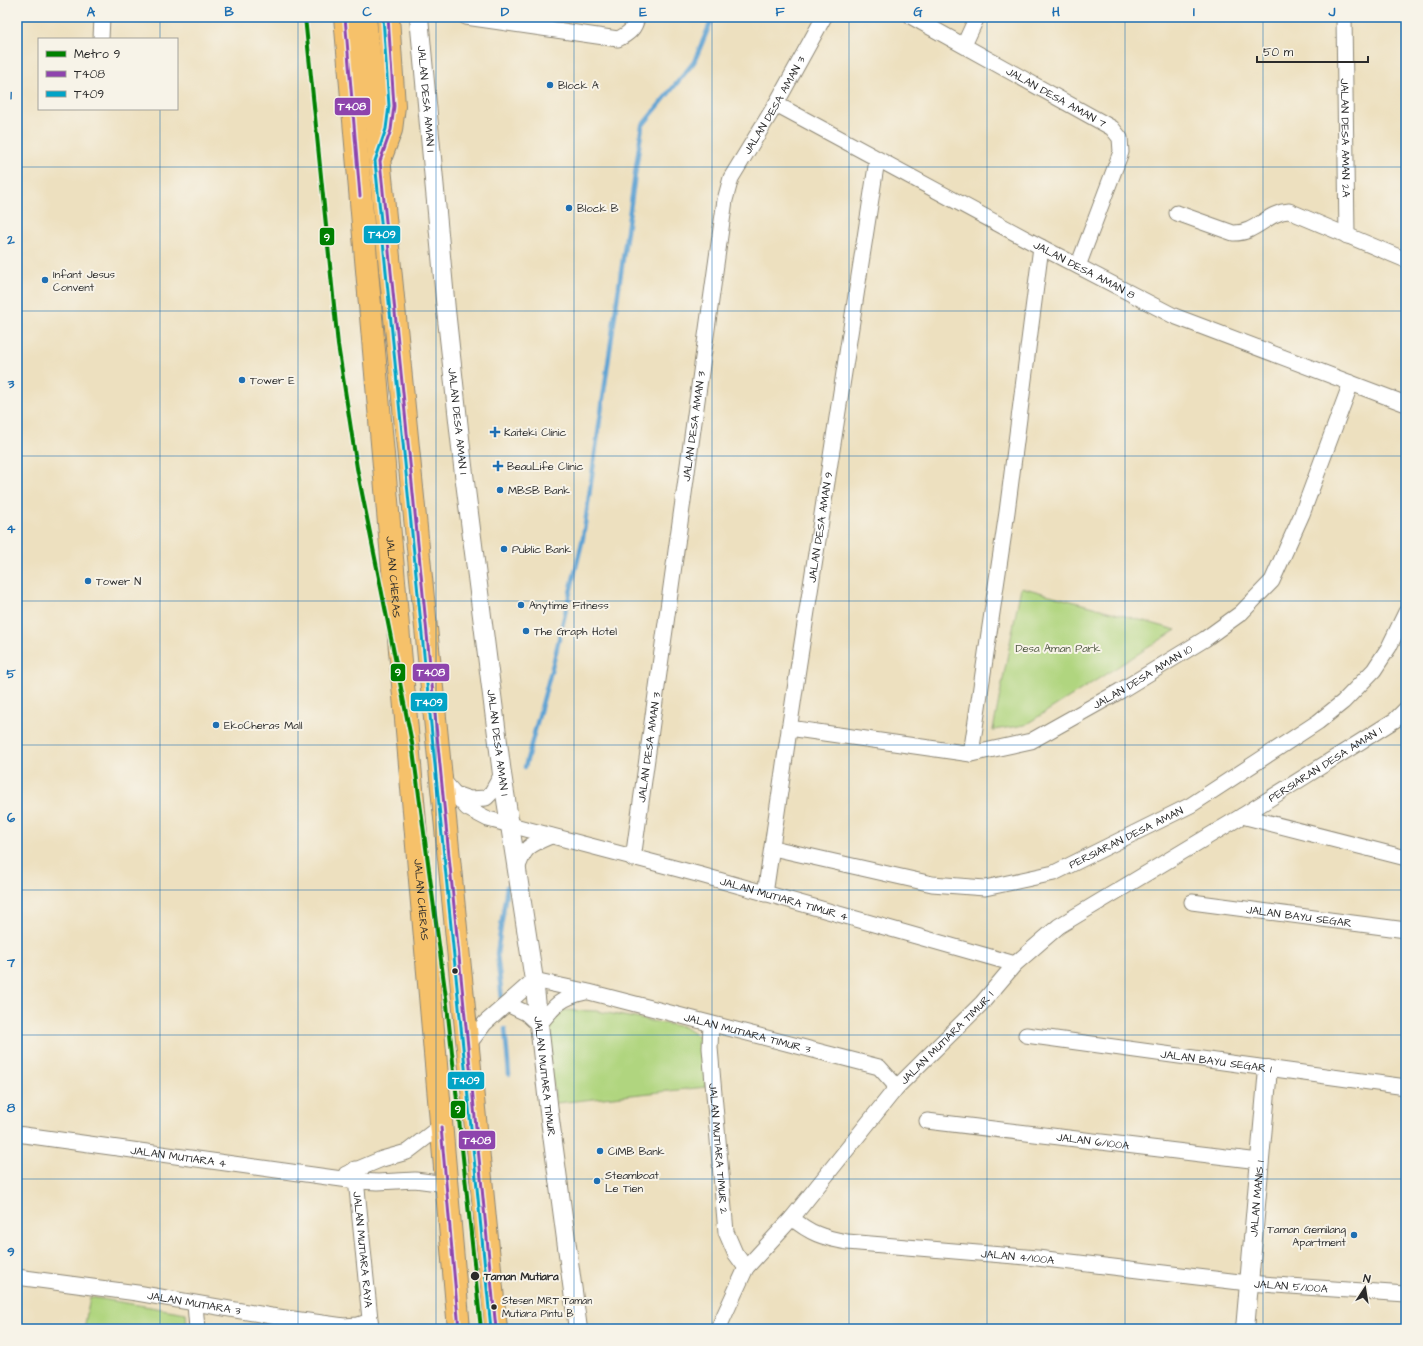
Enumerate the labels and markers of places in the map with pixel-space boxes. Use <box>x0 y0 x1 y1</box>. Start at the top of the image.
place label: Block A <box>558 78 599 93</box>
marker: Block A <box>545 80 555 90</box>
place label: Block B <box>577 201 619 216</box>
marker: Block B <box>564 203 574 213</box>
place label: Infant Jesus Convent <box>53 267 116 295</box>
marker: Infant Jesus Convent <box>40 275 50 285</box>
place label: Tower E <box>250 373 295 388</box>
marker: Tower E <box>237 375 247 385</box>
place label: Kaiteki Clinic <box>504 425 566 440</box>
marker: Kaiteki Clinic <box>489 426 501 438</box>
place label: BeauLife Clinic <box>507 459 583 474</box>
marker: BeauLife Clinic <box>492 460 504 472</box>
place label: MBSB Bank <box>508 483 570 498</box>
marker: MBSB Bank <box>495 485 505 495</box>
place label: Public Bank <box>512 542 571 557</box>
marker: Public Bank <box>499 544 509 554</box>
place label: Tower N <box>96 574 141 589</box>
marker: Tower N <box>83 576 93 586</box>
place label: Anytime Fitness <box>529 598 609 614</box>
marker: Anytime Fitness <box>516 600 526 610</box>
place label: The Graph Hotel <box>534 624 617 639</box>
marker: The Graph Hotel <box>521 626 531 636</box>
place label: EkoCheras Mall <box>224 718 303 733</box>
marker: EkoCheras Mall <box>211 720 221 730</box>
unlabelled marker <box>450 966 460 976</box>
place label: CIMB Bank <box>608 1144 665 1159</box>
marker: CIMB Bank <box>595 1146 605 1156</box>
place label: Steamboat Le Tien <box>605 1168 660 1196</box>
marker: Steamboat Le Tien <box>592 1176 602 1186</box>
place label: Taman Gemilang Apartment <box>1267 1222 1347 1250</box>
marker: Taman Gemilang Apartment <box>1349 1230 1359 1240</box>
place label: Taman Mutiara <box>483 1269 559 1284</box>
marker: Taman Mutiara <box>469 1270 481 1282</box>
place label: Stesen MRT Taman Mutiara Pintu B <box>502 1294 592 1321</box>
marker: Stesen MRT Taman Mutiara Pintu B <box>489 1302 499 1312</box>

